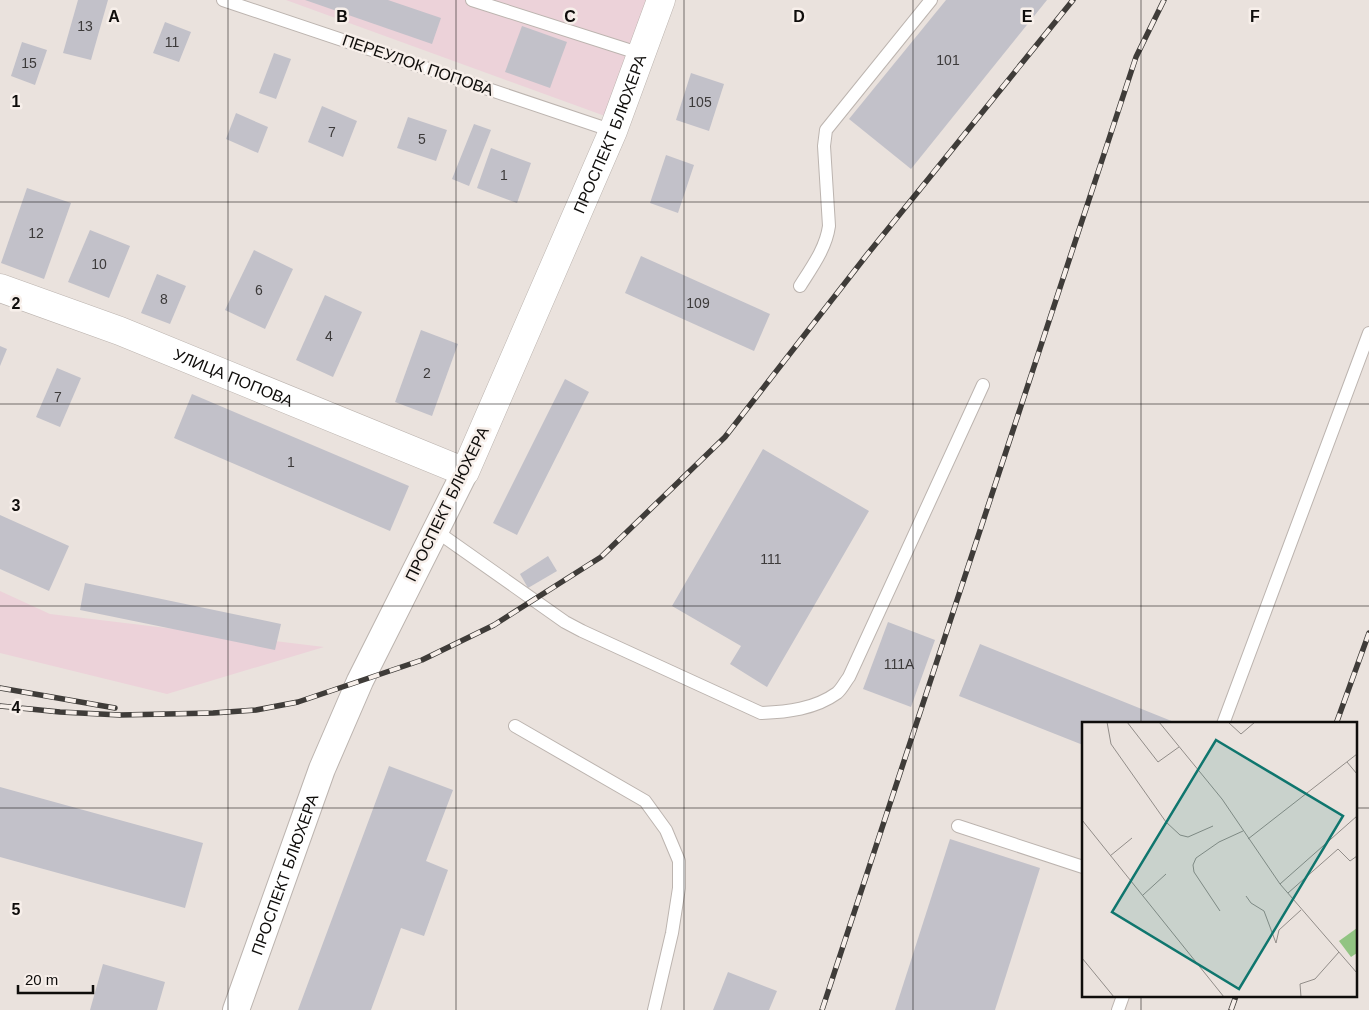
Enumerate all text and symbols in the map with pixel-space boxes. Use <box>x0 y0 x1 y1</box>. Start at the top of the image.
text: A <box>108 8 120 25</box>
text: B <box>336 8 348 25</box>
text: C <box>564 8 576 25</box>
text: D <box>793 8 805 25</box>
text: E <box>1022 8 1033 25</box>
text: F <box>1250 8 1260 25</box>
house number: 13 <box>77 18 93 34</box>
street label: ПЕРЕУЛОК ПОПОВА <box>340 31 496 99</box>
house number: 11 <box>165 34 179 50</box>
street label: ПРОСПЕКТ БЛЮХЕРА <box>570 52 649 216</box>
house number: 101 <box>936 52 960 68</box>
house number: 15 <box>21 55 37 71</box>
text: 1 <box>12 93 21 110</box>
house number: 105 <box>688 94 712 110</box>
house number: 7 <box>328 124 336 140</box>
house number: 5 <box>418 131 426 147</box>
house number: 1 <box>500 167 508 183</box>
house number: 12 <box>28 225 44 241</box>
house number: 10 <box>91 256 107 272</box>
house number: 6 <box>255 282 263 298</box>
house number: 8 <box>160 291 168 307</box>
text: 2 <box>12 295 21 312</box>
house number: 109 <box>686 295 710 311</box>
house number: 4 <box>325 328 333 344</box>
street label: УЛИЦА ПОПОВА <box>171 345 296 409</box>
house number: 2 <box>423 365 431 381</box>
house number: 7 <box>54 389 62 405</box>
street label: ПРОСПЕКТ БЛЮХЕРА <box>402 424 492 584</box>
house number: 1 <box>287 454 295 470</box>
text: 3 <box>12 497 21 514</box>
house number: 111 <box>760 551 782 567</box>
house number: 111А <box>884 656 915 672</box>
text: 4 <box>12 699 21 716</box>
inset map <box>1082 722 1356 998</box>
street label: ПРОСПЕКТ БЛЮХЕРА <box>248 791 321 957</box>
text: 5 <box>12 901 21 918</box>
scale bar <box>18 962 92 994</box>
text: 20 m <box>25 971 58 988</box>

